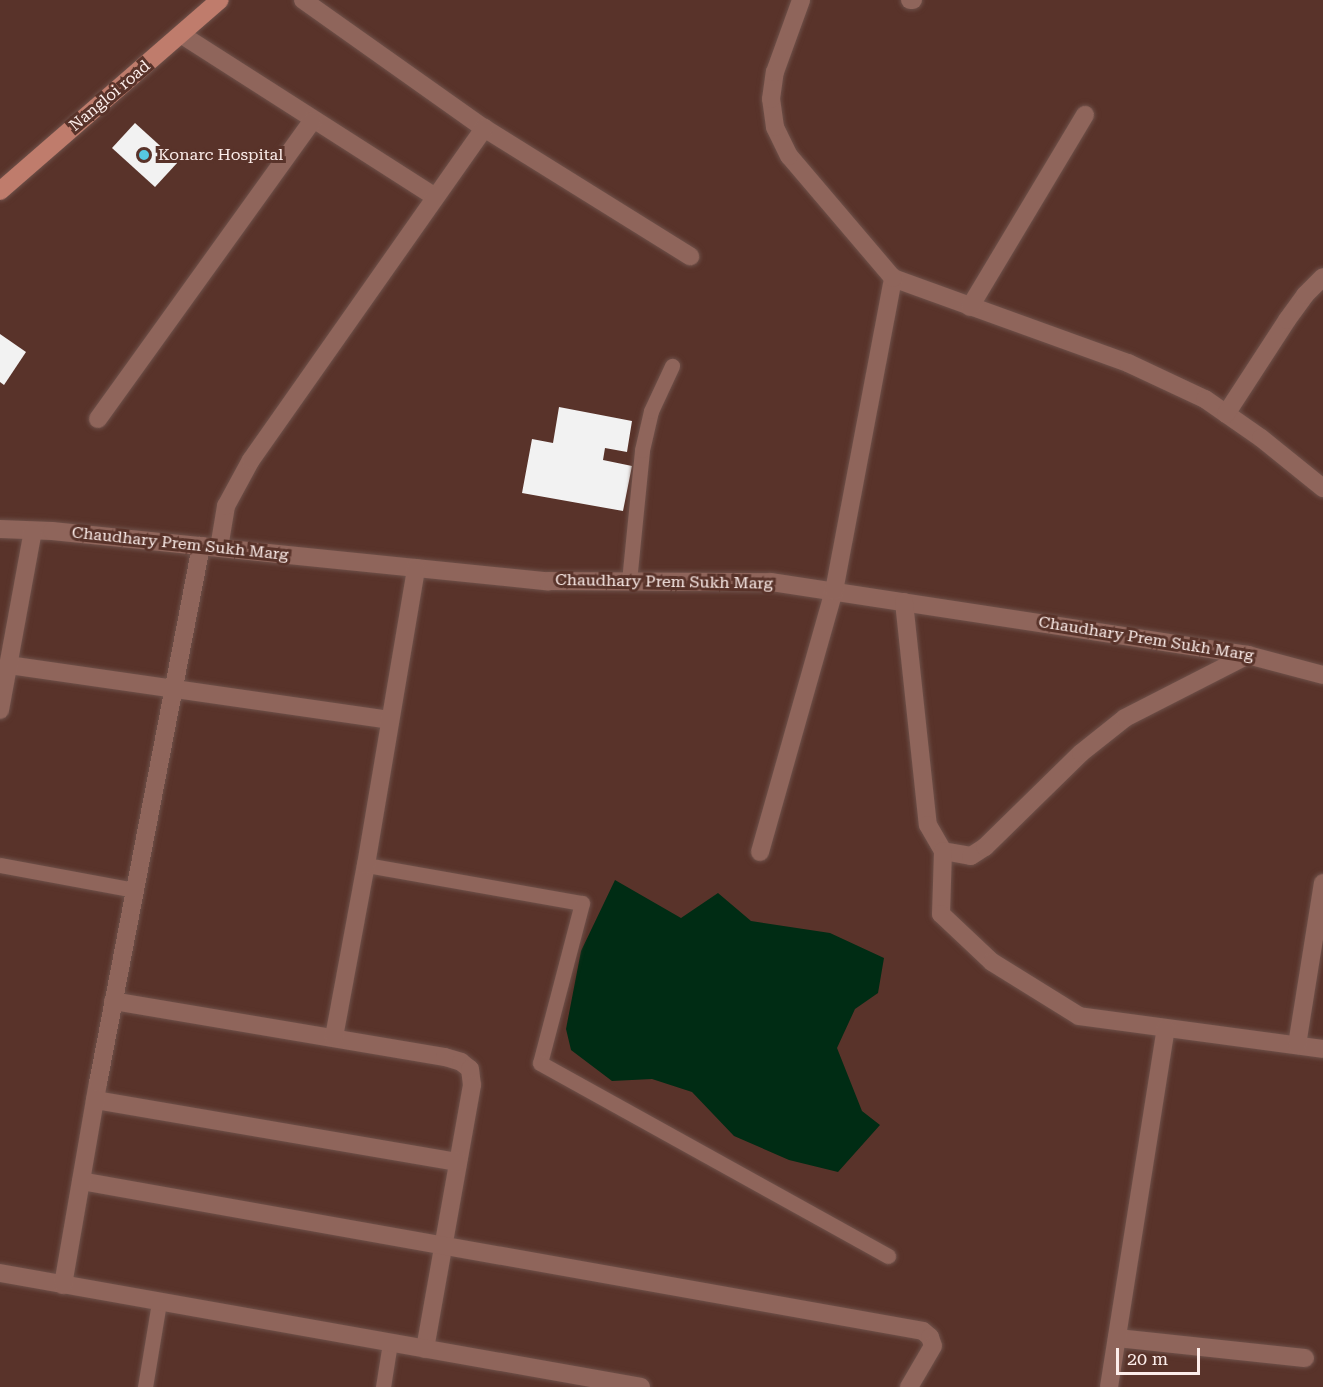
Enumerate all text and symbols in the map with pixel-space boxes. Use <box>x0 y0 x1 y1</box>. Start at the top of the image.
street label: Nangloi road <box>66 57 154 135</box>
place label: Konarc Hospital <box>158 145 283 165</box>
marker: Konarc Hospital <box>135 146 153 164</box>
street label: Chaudhary Prem Sukh Marg <box>71 523 289 565</box>
street label: Chaudhary Prem Sukh Marg <box>555 571 773 593</box>
street label: Chaudhary Prem Sukh Marg <box>1037 613 1255 665</box>
scale bar <box>1119 1336 1203 1374</box>
text: 20 m <box>1127 1348 1168 1369</box>

